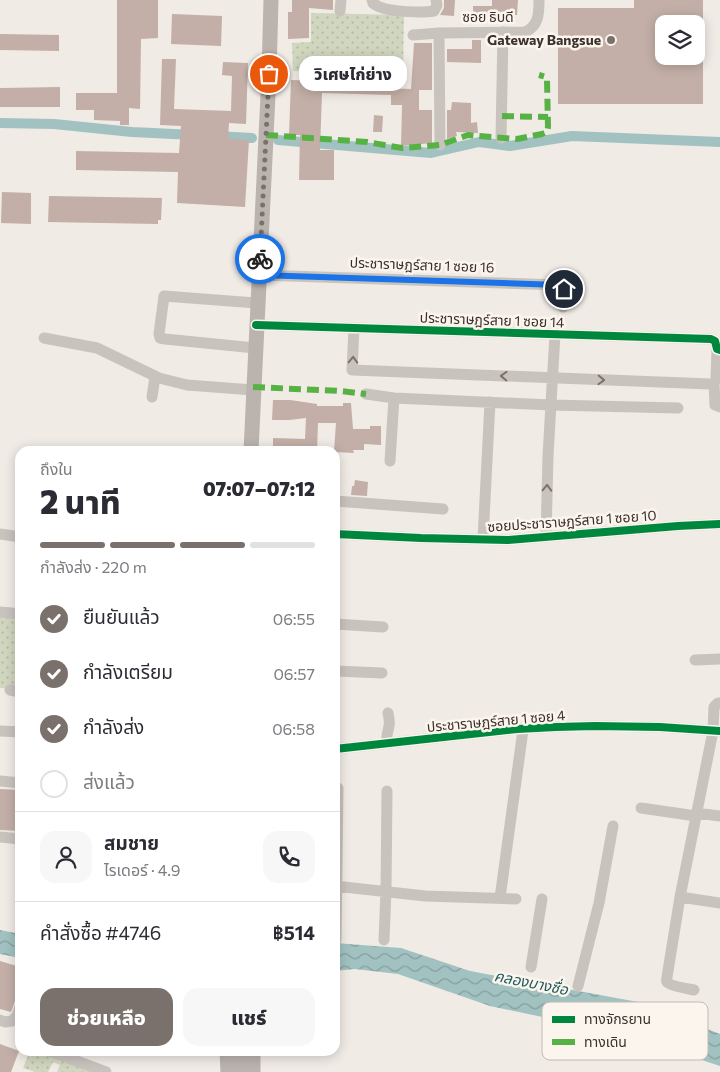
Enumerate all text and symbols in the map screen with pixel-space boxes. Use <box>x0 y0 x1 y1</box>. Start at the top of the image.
street label: ซอย ธิบดี <box>462 8 514 25</box>
map controls <box>655 15 705 65</box>
button: layers <box>655 15 705 65</box>
place label: Gateway Bangsue <box>487 31 601 48</box>
marker: Gateway Bangsue <box>605 34 617 46</box>
pin <box>248 53 290 95</box>
callout: วิเศษไก่ย่าง <box>299 56 406 92</box>
icon: bag <box>255 60 283 88</box>
text: วิเศษไก่ย่าง <box>314 64 392 83</box>
courier <box>235 234 285 284</box>
icon: bike <box>246 245 274 273</box>
street label: ประชาราษฎร์สาย 1 ซอย 16 <box>349 253 495 276</box>
pin <box>543 268 585 310</box>
icon: home <box>550 275 578 303</box>
street label: ประชาราษฎร์สาย 1 ซอย 14 <box>419 308 565 331</box>
one-way arrow <box>347 355 358 363</box>
one-way arrow <box>500 371 508 382</box>
one-way arrow <box>598 375 605 385</box>
text: ถึงใน <box>40 459 73 478</box>
text: 07:07–07:12 <box>203 477 315 500</box>
text: 2 นาที <box>40 481 121 521</box>
one-way arrow <box>542 484 552 492</box>
street label: ซอยประชาราษฎร์สาย 1 ซอย 10 <box>487 506 657 535</box>
text: กำลังส่ง · 220 m <box>40 557 147 576</box>
icon: check <box>40 605 68 633</box>
text: ยืนยันแล้ว <box>83 605 160 628</box>
text: 06:55 <box>273 609 315 628</box>
icon: check <box>40 660 68 688</box>
text: กำลังเตรียม <box>83 660 173 683</box>
text: 06:57 <box>273 664 315 683</box>
street label: ประชาราษฎร์สาย 1 ซอย 4 <box>426 706 566 735</box>
icon: check <box>40 715 68 743</box>
text: กำลังส่ง <box>83 715 144 738</box>
text: 06:58 <box>272 719 315 738</box>
text: ส่งแล้ว <box>83 770 135 793</box>
button: person <box>40 831 92 883</box>
text: สมชาย <box>104 831 159 854</box>
button: phone <box>263 831 315 883</box>
text: ไรเดอร์ · 4.9 <box>104 860 181 879</box>
text: คำสั่งซื้อ #4746 <box>40 921 161 944</box>
text: ฿514 <box>273 921 315 944</box>
water label: คลองบางซื่อ <box>493 965 571 998</box>
button: ช่วยเหลือ <box>40 988 173 1046</box>
button: แชร์ <box>183 988 315 1046</box>
legend <box>542 1002 708 1060</box>
text: ทางจักรยาน <box>584 1010 651 1027</box>
text: ทางเดิน <box>584 1033 627 1050</box>

